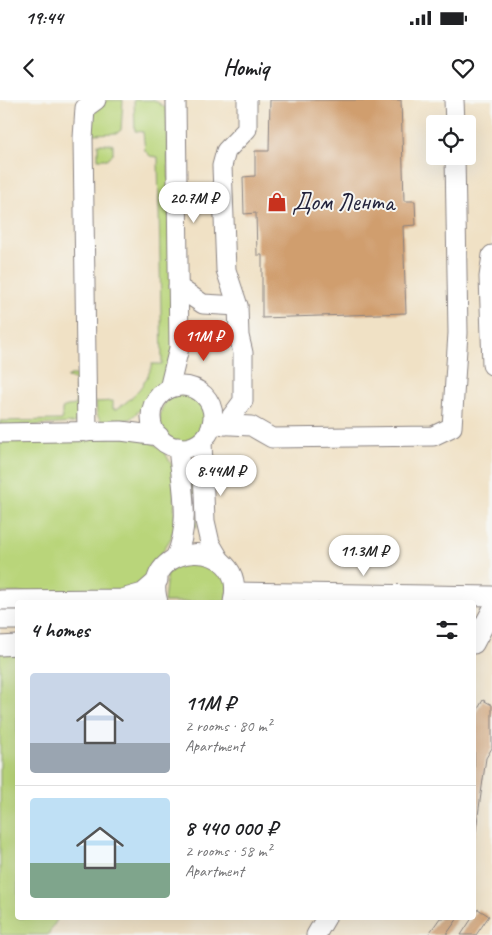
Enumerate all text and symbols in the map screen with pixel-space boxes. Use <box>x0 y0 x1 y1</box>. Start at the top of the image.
text: 19:44 <box>25 6 63 30</box>
icon: back <box>15 54 43 82</box>
text: Homiq <box>223 54 269 82</box>
icon: heart <box>449 54 477 82</box>
map controls <box>426 115 476 165</box>
button: locate <box>426 115 476 165</box>
pin: 20.7M ₽ <box>148 182 240 224</box>
place label: Дом Лента <box>292 186 397 218</box>
text: 20.7M ₽ <box>170 188 218 208</box>
shop icon: Дом Лента <box>266 191 288 213</box>
pin: 11M ₽ <box>169 320 239 362</box>
text: 11M ₽ <box>185 326 223 346</box>
pin: 8.44M ₽ <box>175 454 267 497</box>
text: 8.44M ₽ <box>197 461 245 481</box>
pin: 11.3M ₽ <box>318 534 410 577</box>
text: 11.3M ₽ <box>340 541 388 561</box>
icon: filters <box>433 616 461 644</box>
text: 4 homes <box>30 617 89 643</box>
text: 11M ₽ <box>185 690 235 716</box>
icon: home <box>70 693 130 753</box>
text: 2 rooms · 80 m² <box>185 716 271 736</box>
text: Apartment <box>185 736 244 756</box>
text: 8 440 000 ₽ <box>185 815 277 841</box>
icon: home <box>70 818 130 878</box>
text: 2 rooms · 58 m² <box>185 841 271 861</box>
text: Apartment <box>185 861 244 881</box>

